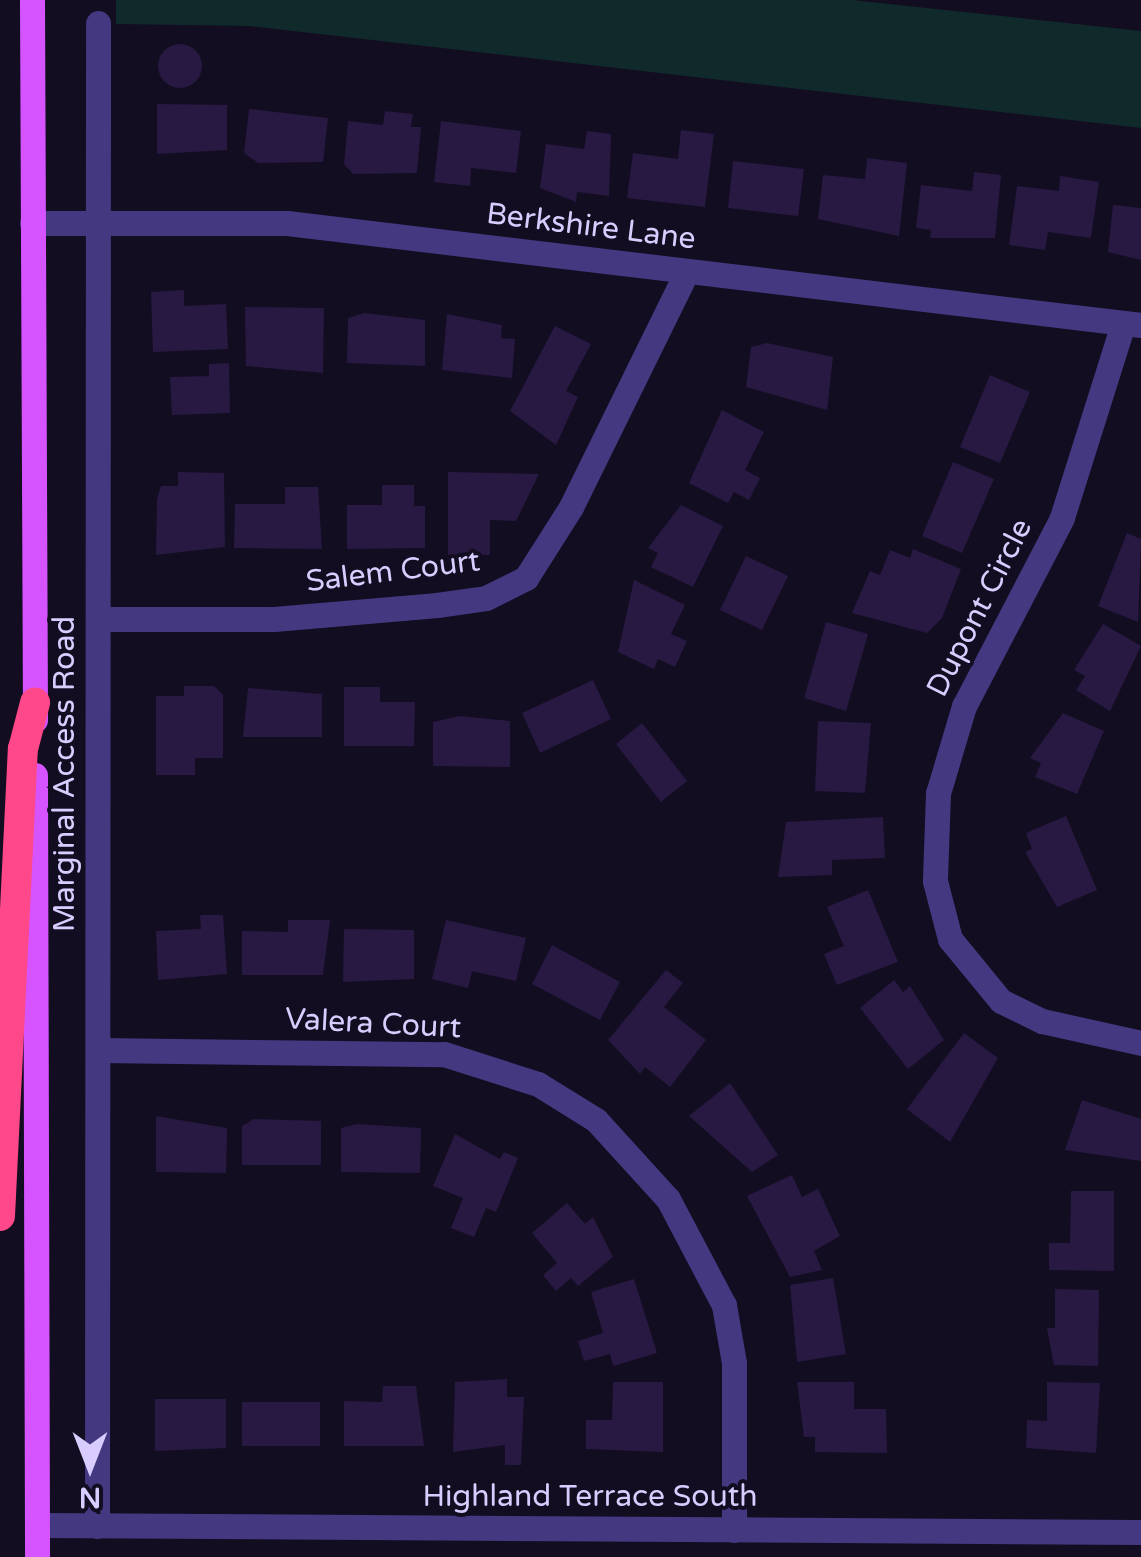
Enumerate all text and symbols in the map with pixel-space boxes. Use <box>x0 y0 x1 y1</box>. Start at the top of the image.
street label: Berkshire Lane <box>484 196 698 258</box>
street label: Dupont Circle <box>920 513 1040 703</box>
street label: Salem Court <box>304 543 482 601</box>
street label: Marginal Access Road <box>47 616 83 932</box>
street label: Valera Court <box>284 1001 462 1047</box>
north arrow <box>40 1417 140 1517</box>
street label: Highland Terrace South <box>423 1479 757 1515</box>
text: N <box>79 1480 101 1514</box>

